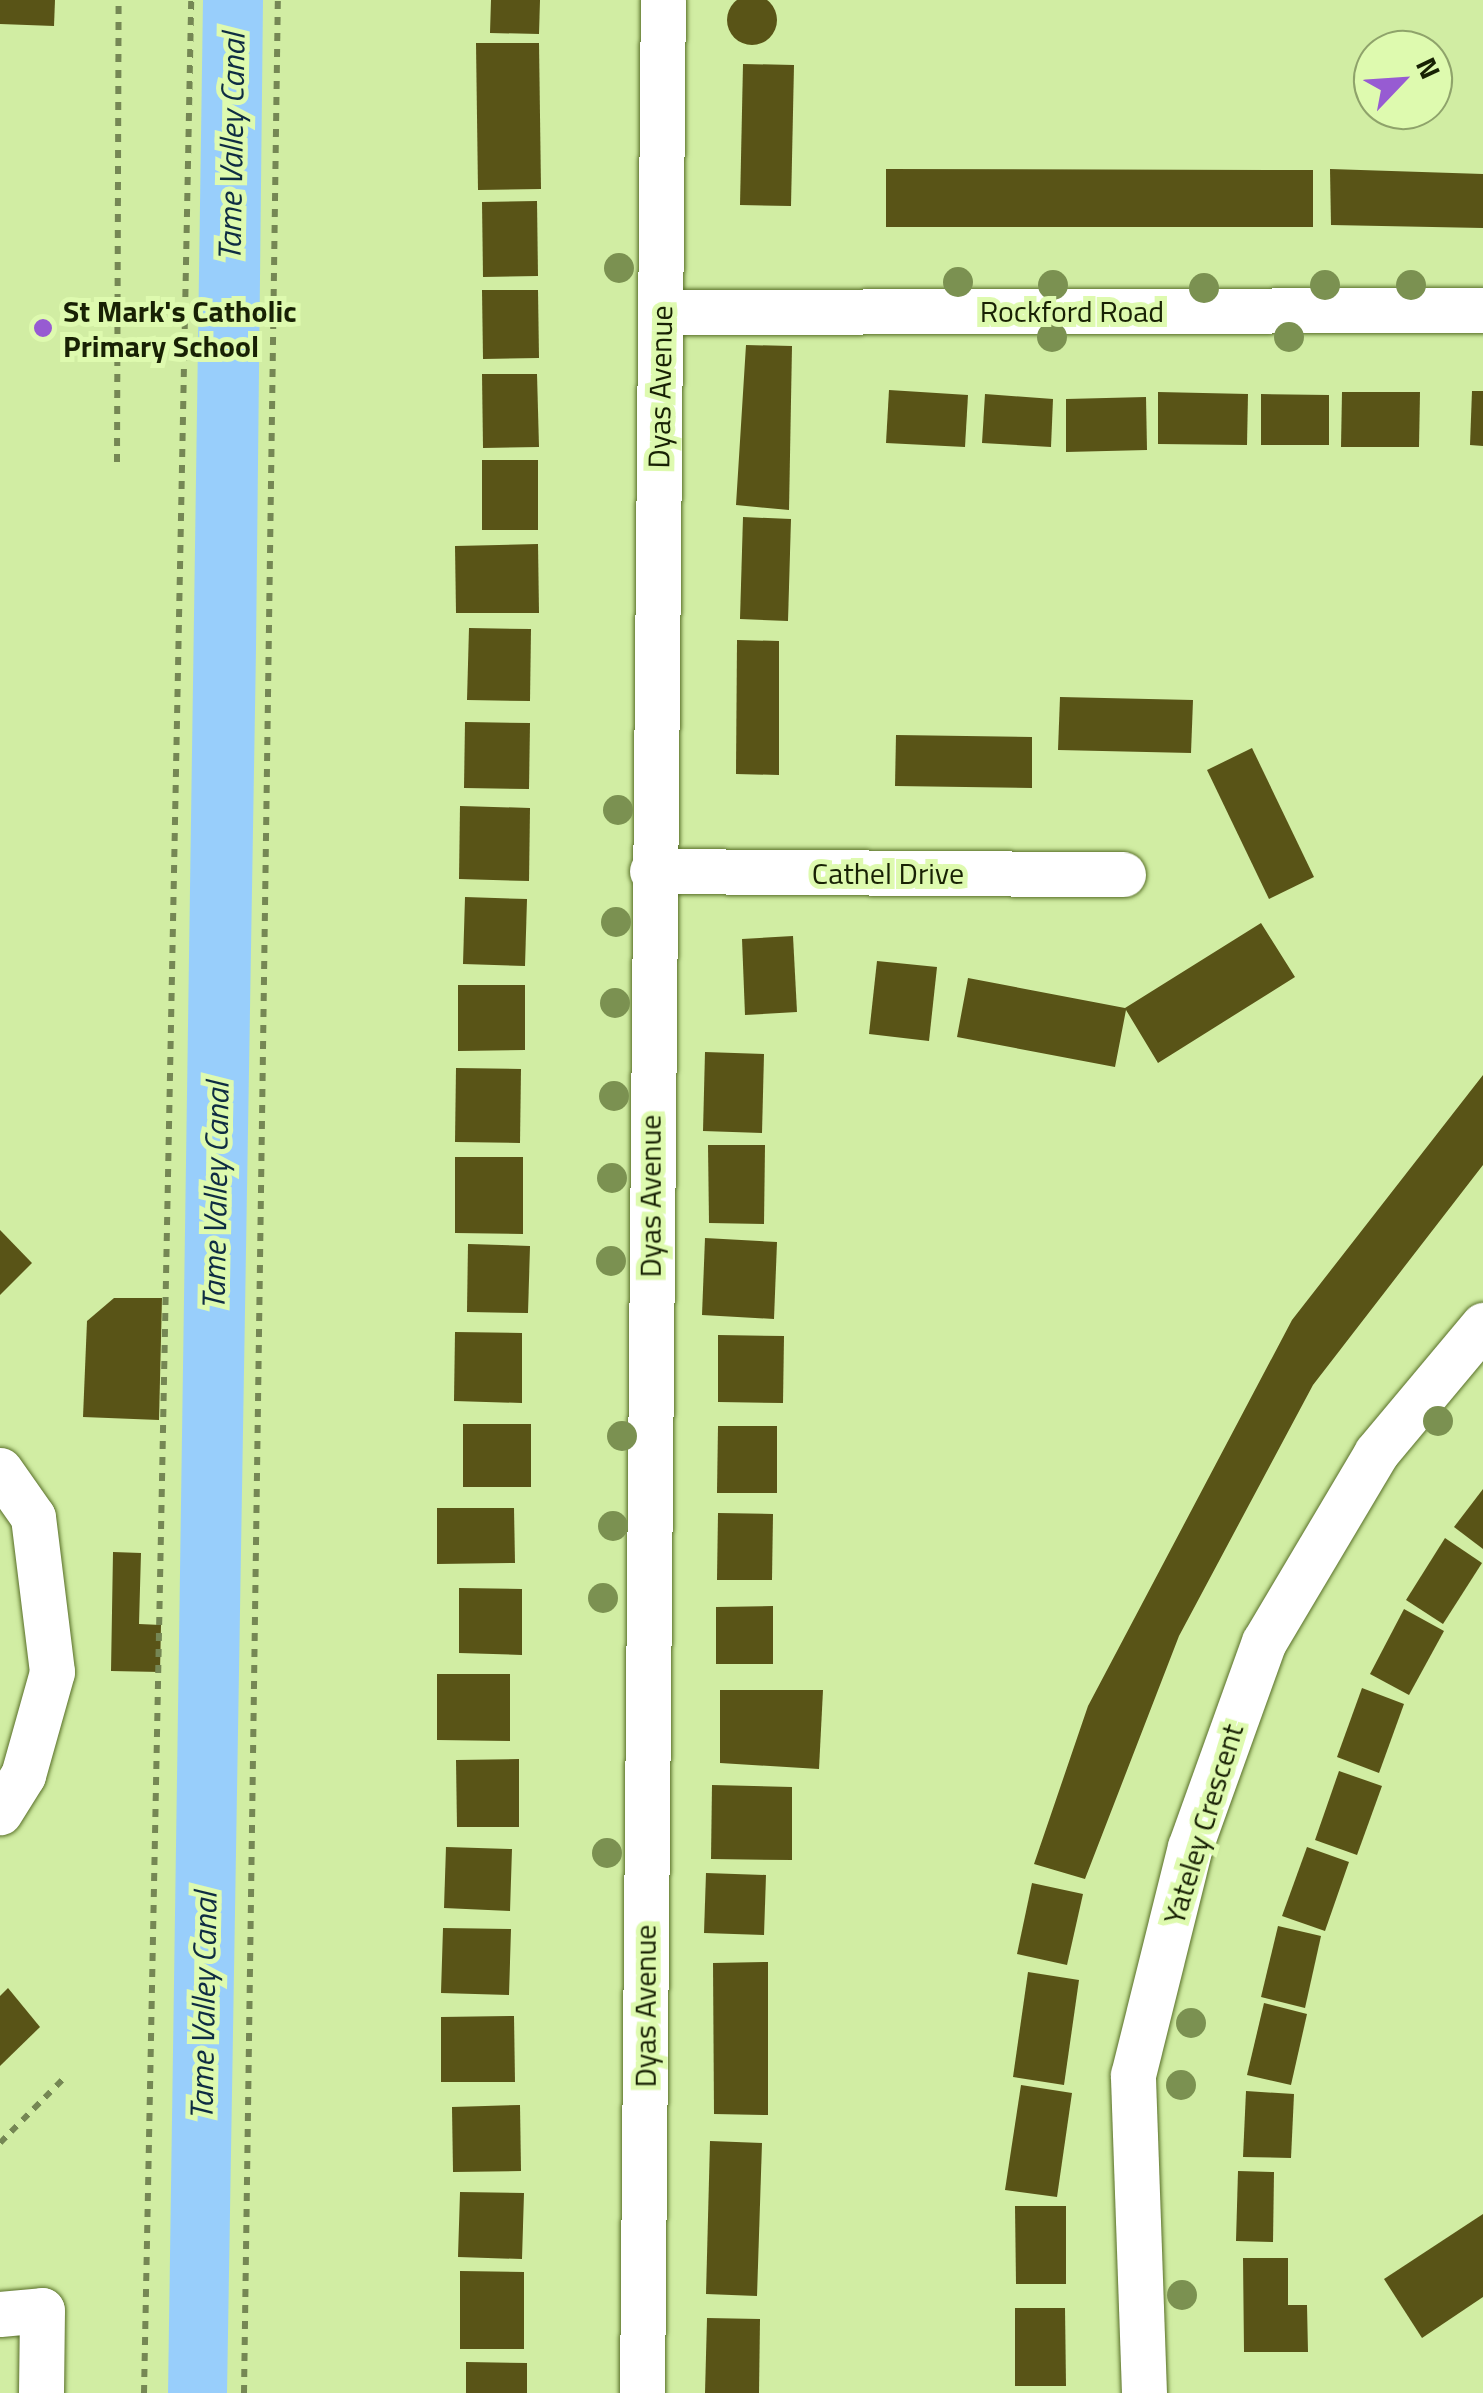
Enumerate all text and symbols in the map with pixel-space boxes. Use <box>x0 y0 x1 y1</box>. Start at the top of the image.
north arrow <box>1353 30 1453 130</box>
water label: Tame Valley Canal <box>210 33 252 261</box>
text: N <box>1405 50 1452 86</box>
place label: St Mark's Catholic Primary School <box>63 293 297 364</box>
street label: Rockford Road <box>980 293 1164 329</box>
street label: Dyas Avenue <box>641 305 679 469</box>
marker: St Mark's Catholic Primary School <box>32 317 54 339</box>
street label: Cathel Drive <box>812 855 964 891</box>
water label: Tame Valley Canal <box>194 1082 236 1310</box>
street label: Dyas Avenue <box>632 1115 668 1277</box>
street label: Yateley Crescent <box>1155 1719 1251 1929</box>
water label: Tame Valley Canal <box>182 1892 224 2120</box>
street label: Dyas Avenue <box>627 1925 663 2087</box>

